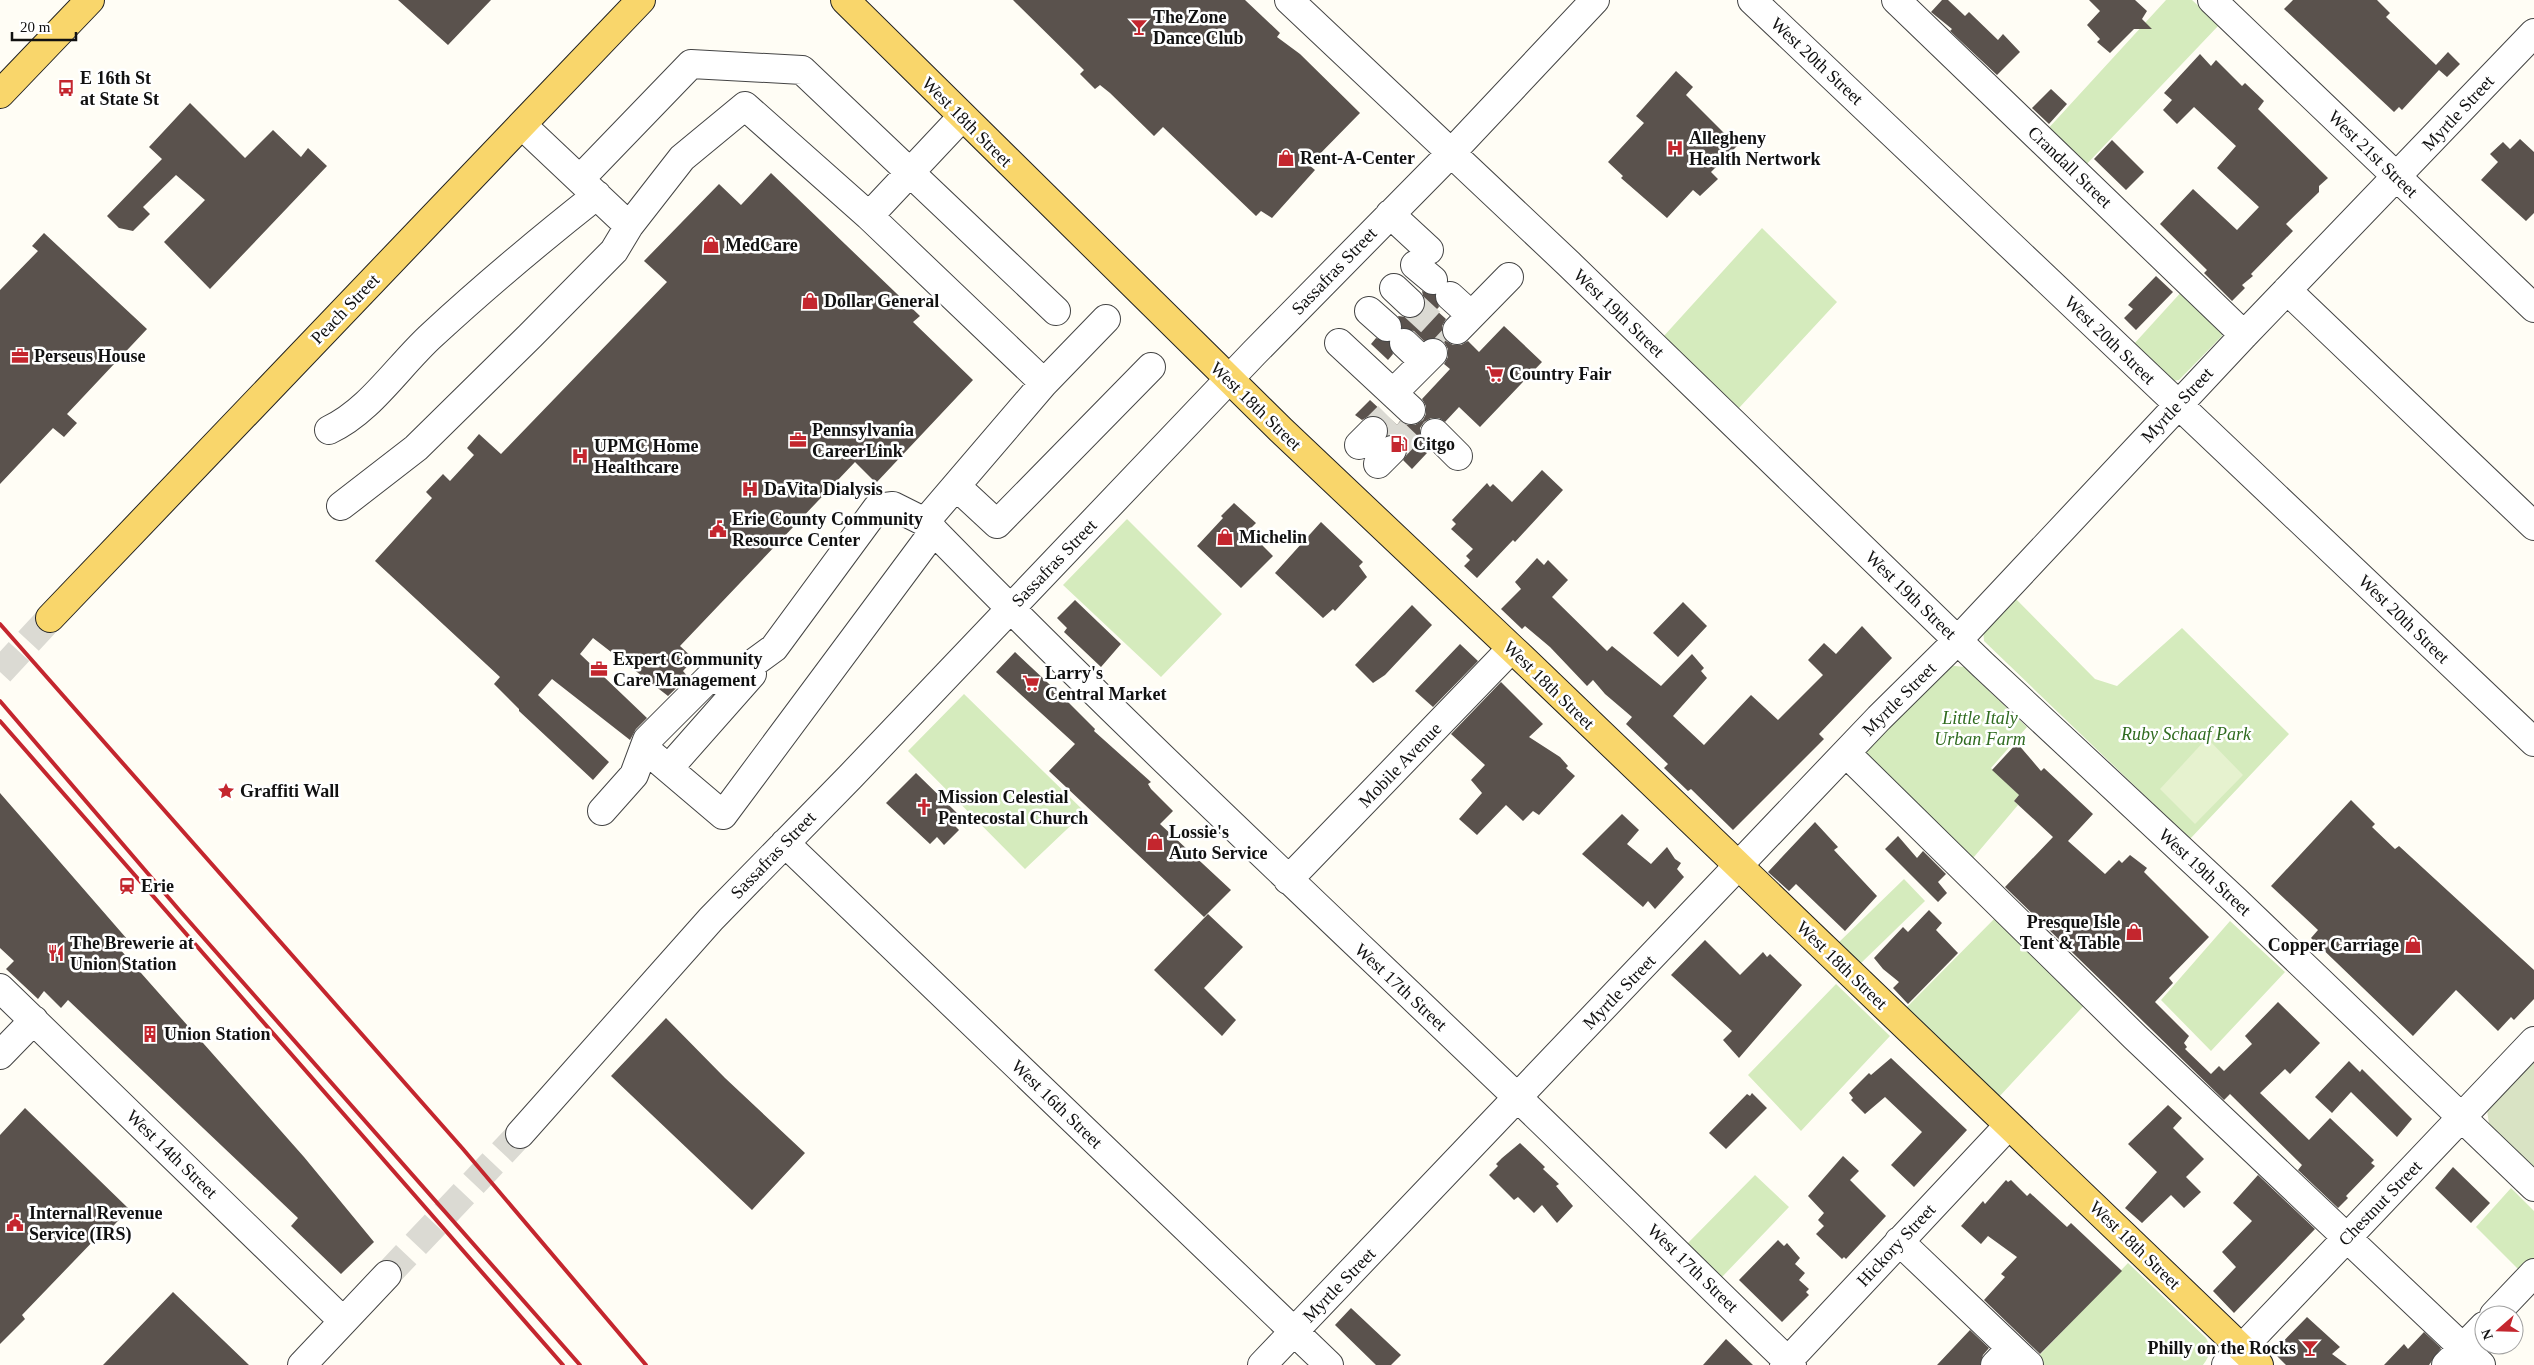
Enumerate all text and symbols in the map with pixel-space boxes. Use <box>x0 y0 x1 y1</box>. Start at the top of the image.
place label: The Zone Dance Club <box>1153 7 1244 48</box>
scale bar <box>12 10 76 42</box>
street label: West 20th Street <box>1767 13 1867 109</box>
bar icon: The Zone Dance Club <box>1129 17 1149 37</box>
text: 20 m <box>20 19 51 35</box>
place label: E 16th St at State St <box>80 68 159 109</box>
street label: Myrtle Street <box>2418 71 2498 155</box>
street label: West 18th Street <box>918 73 1016 171</box>
bus stop icon: E 16th St at State St <box>56 78 76 98</box>
street label: West 21st Street <box>2324 106 2422 202</box>
street label: Crandall Street <box>2024 122 2116 212</box>
place label: Allegheny Health Nertwork <box>1689 128 1820 169</box>
hospital icon: Allegheny Health Nertwork <box>1665 138 1685 158</box>
shop icon: Rent-A-Center <box>1276 148 1296 168</box>
place label: Rent-A-Center <box>1300 148 1415 168</box>
street label: Sassafras Street <box>1287 223 1381 319</box>
shop icon: MedCare <box>701 235 721 255</box>
place label: MedCare <box>725 235 798 255</box>
street label: West 19th Street <box>1569 265 1669 361</box>
street label: Peach Street <box>307 270 383 348</box>
shop icon: Dollar General <box>800 291 820 311</box>
place label: Dollar General <box>824 291 939 311</box>
street label: West 20th Street <box>2060 292 2160 388</box>
office icon: Perseus House <box>10 346 30 366</box>
place label: Perseus House <box>34 346 146 366</box>
street label: West 18th Street <box>1206 358 1306 454</box>
street label: Myrtle Street <box>2137 363 2217 447</box>
supermarket icon: Country Fair <box>1485 364 1505 384</box>
place label: Country Fair <box>1509 364 1612 384</box>
place label: Pennsylvania CareerLink <box>812 420 914 461</box>
office icon: Pennsylvania CareerLink <box>788 430 808 450</box>
fuel station icon: Citgo <box>1389 434 1409 454</box>
place label: Citgo <box>1413 434 1455 454</box>
place label: UPMC Home Healthcare <box>594 436 698 477</box>
hospital icon: UPMC Home Healthcare <box>570 446 590 466</box>
hospital icon: DaVita Dialysis <box>740 479 760 499</box>
place label: DaVita Dialysis <box>764 479 883 499</box>
place label: Erie County Community Resource Center <box>732 509 923 550</box>
street label: Sassafras Street <box>1007 515 1101 611</box>
public building icon: Erie County Community Resource Center <box>708 519 728 539</box>
shop icon: Michelin <box>1215 527 1235 547</box>
place label: Michelin <box>1239 527 1307 547</box>
street label: West 19th Street <box>1861 547 1961 643</box>
street label: West 20th Street <box>2354 571 2454 667</box>
street label: West 18th Street <box>1499 637 1599 733</box>
place label: Expert Community Care Management <box>613 649 763 690</box>
street label: Myrtle Street <box>1858 658 1940 740</box>
office icon: Expert Community Care Management <box>589 659 609 679</box>
place label: Larry's Central Market <box>1045 663 1166 704</box>
supermarket icon: Larry's Central Market <box>1021 673 1041 693</box>
park label: Little Italy Urban Farm <box>1934 708 2026 749</box>
street label: Mobile Avenue <box>1355 718 1445 812</box>
park label: Ruby Schaaf Park <box>2120 724 2252 744</box>
place icon: Graffiti Wall <box>216 781 236 801</box>
place label: Graffiti Wall <box>240 781 339 801</box>
place label: Mission Celestial Pentecostal Church <box>938 787 1088 828</box>
church icon: Mission Celestial Pentecostal Church <box>914 797 934 817</box>
street label: Sassafras Street <box>726 807 820 903</box>
place label: Lossie's Auto Service <box>1169 822 1267 863</box>
street label: West 19th Street <box>2155 824 2255 920</box>
shop icon: Lossie's Auto Service <box>1145 832 1165 852</box>
station icon: Erie <box>117 876 137 896</box>
place label: Erie <box>141 876 174 896</box>
place label: Presque Isle Tent & Table <box>2020 912 2120 953</box>
street label: West 18th Street <box>1792 917 1892 1013</box>
shop icon: Presque Isle Tent & Table <box>2124 922 2144 942</box>
place label: The Brewerie at Union Station <box>70 933 194 974</box>
place label: Copper Carriage <box>2268 935 2399 955</box>
shop icon: Copper Carriage <box>2403 935 2423 955</box>
street label: West 17th Street <box>1351 939 1451 1035</box>
restaurant icon: The Brewerie at Union Station <box>46 943 66 963</box>
street label: Myrtle Street <box>1579 951 1659 1033</box>
building icon: Union Station <box>140 1024 160 1044</box>
place label: Union Station <box>164 1024 271 1044</box>
street label: West 16th Street <box>1007 1056 1107 1152</box>
street label: West 14th Street <box>122 1106 222 1202</box>
street label: Chestnut Street <box>2334 1156 2426 1250</box>
street label: West 18th Street <box>2085 1197 2185 1293</box>
street label: Hickory Street <box>1853 1200 1939 1290</box>
place label: Internal Revenue Service (IRS) <box>29 1203 163 1245</box>
public building icon: Internal Revenue Service (IRS) <box>5 1213 25 1233</box>
street label: West 17th Street <box>1643 1220 1743 1316</box>
street label: Myrtle Street <box>1299 1244 1379 1326</box>
north arrow <box>2474 1305 2524 1355</box>
text: N <box>2478 1327 2496 1342</box>
place label: Philly on the Rocks <box>2147 1338 2296 1358</box>
bar icon: Philly on the Rocks <box>2300 1338 2320 1358</box>

